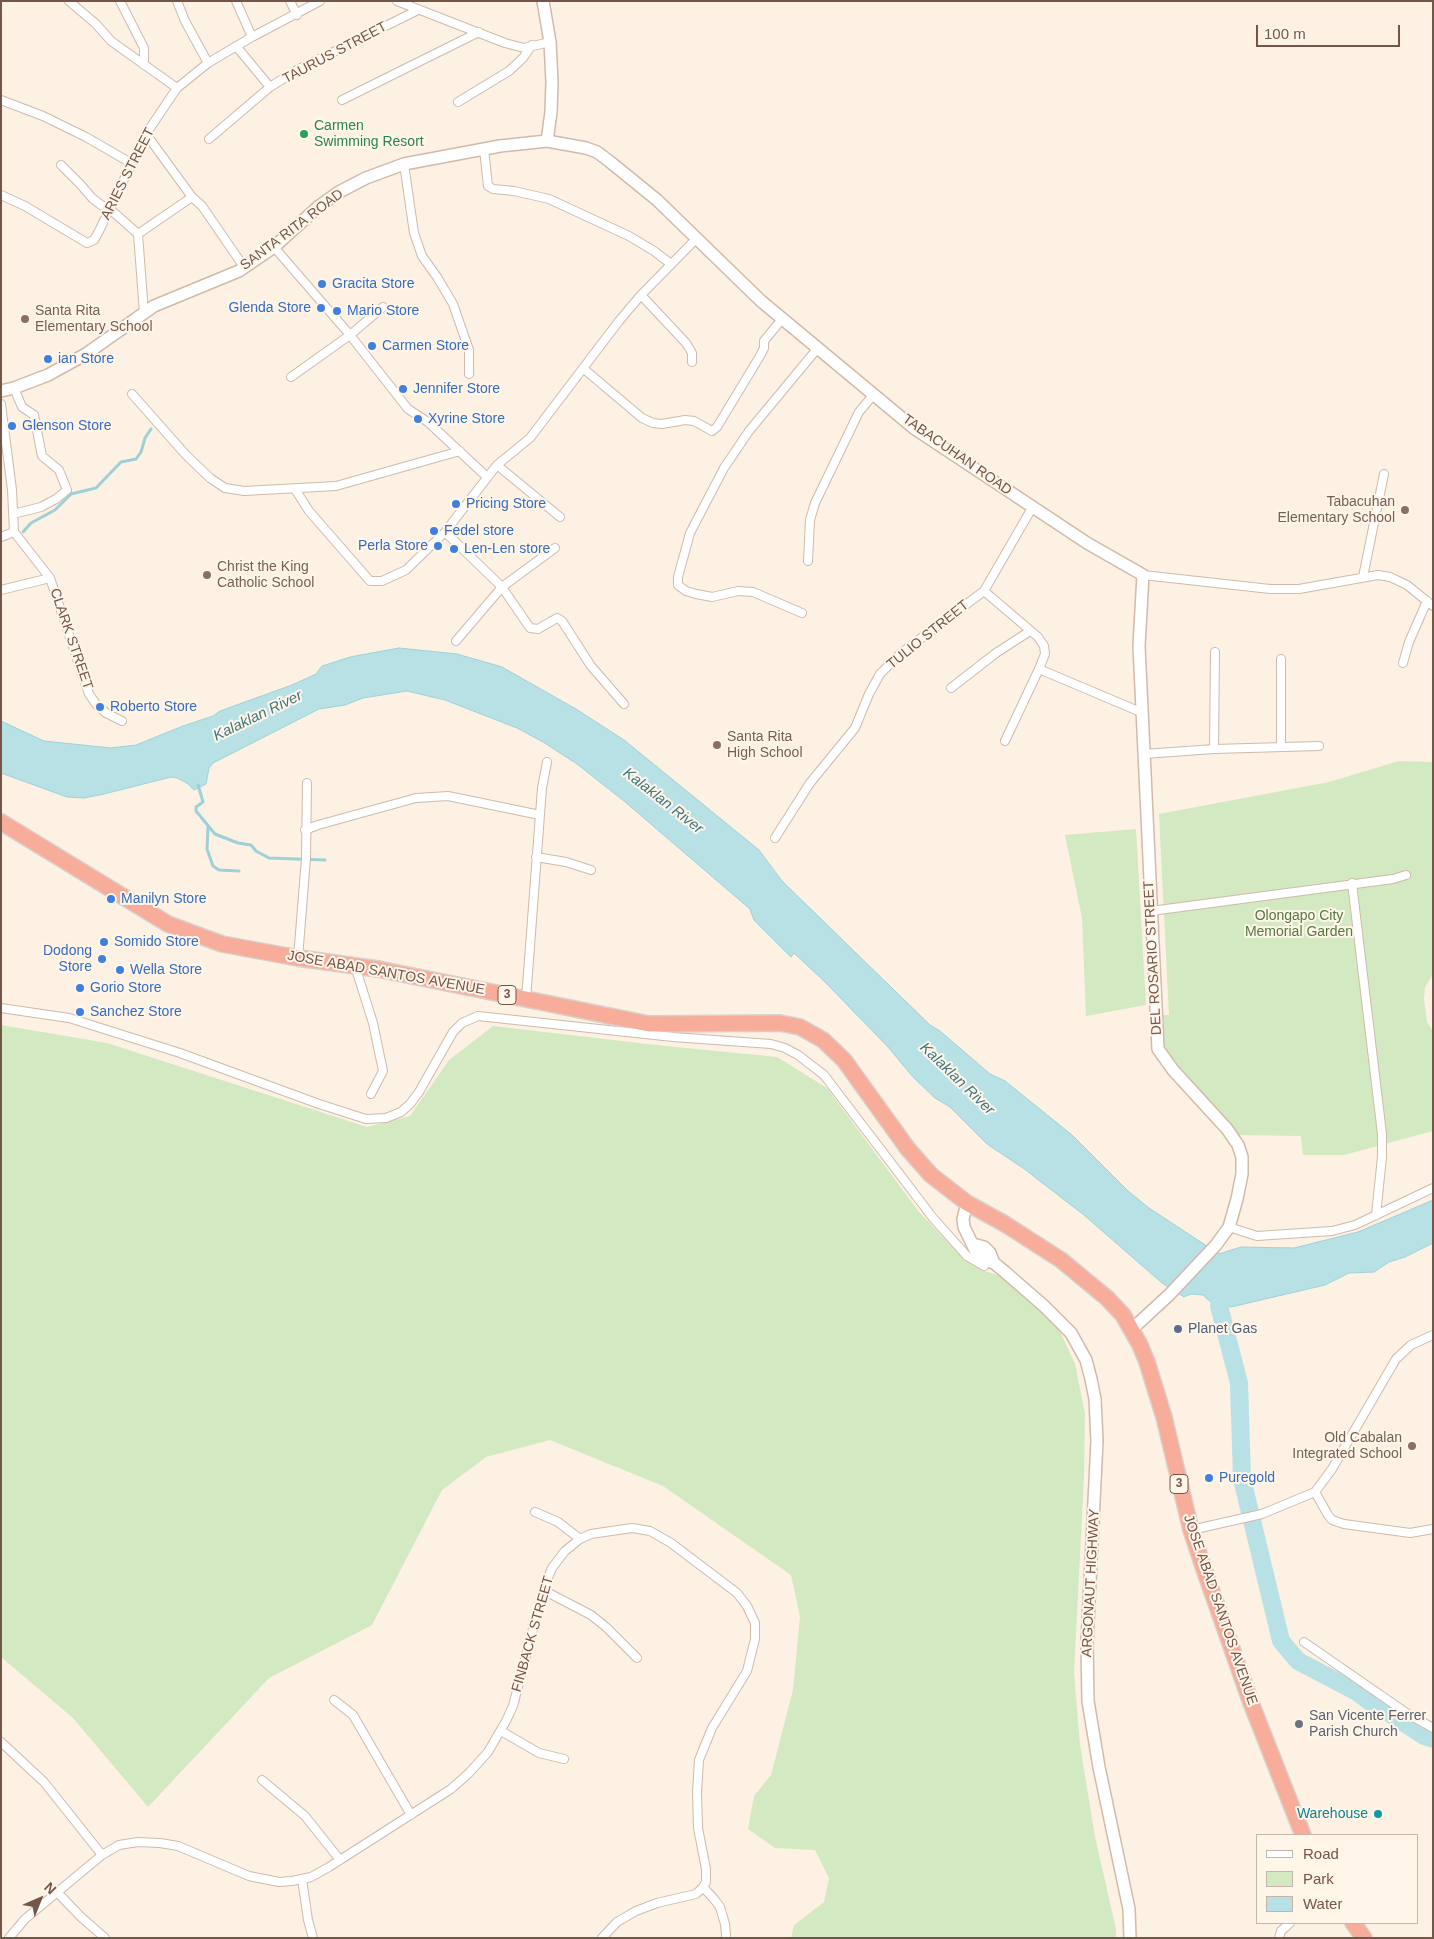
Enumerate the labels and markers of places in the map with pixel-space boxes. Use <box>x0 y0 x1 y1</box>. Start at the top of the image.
place label: Carmen Swimming Resort <box>314 118 424 150</box>
marker: Carmen Swimming Resort <box>298 128 310 140</box>
place label: Gracita Store <box>332 276 414 292</box>
marker: Gracita Store <box>316 278 328 290</box>
place label: Glenda Store <box>229 300 311 316</box>
marker: Glenda Store <box>315 302 327 314</box>
place label: Santa Rita Elementary School <box>35 303 153 336</box>
place label: Mario Store <box>347 303 419 319</box>
marker: Mario Store <box>331 305 343 317</box>
marker: Santa Rita Elementary School <box>19 313 31 325</box>
place label: Carmen Store <box>382 338 469 354</box>
marker: Carmen Store <box>366 340 378 352</box>
place label: ian Store <box>58 351 114 367</box>
marker: ian Store <box>42 353 54 365</box>
place label: Jennifer Store <box>413 381 500 397</box>
marker: Jennifer Store <box>397 383 409 395</box>
place label: Xyrine Store <box>428 411 505 427</box>
marker: Xyrine Store <box>412 413 424 425</box>
place label: Glenson Store <box>22 418 111 434</box>
marker: Glenson Store <box>6 420 18 432</box>
place label: Tabacuhan Elementary School <box>1277 494 1395 526</box>
place label: Pricing Store <box>466 496 546 512</box>
marker: Pricing Store <box>450 498 462 510</box>
marker: Tabacuhan Elementary School <box>1399 504 1411 516</box>
place label: Fedel store <box>444 523 514 539</box>
marker: Fedel store <box>428 525 440 537</box>
place label: Perla Store <box>358 538 428 554</box>
marker: Perla Store <box>432 540 444 552</box>
place label: Len-Len store <box>464 541 550 557</box>
marker: Len-Len store <box>448 543 460 555</box>
place label: Christ the King Catholic School <box>217 559 314 592</box>
marker: Christ the King Catholic School <box>201 569 213 581</box>
place label: Roberto Store <box>110 699 197 715</box>
marker: Roberto Store <box>94 701 106 713</box>
place label: Santa Rita High School <box>727 729 802 762</box>
marker: Santa Rita High School <box>711 739 723 751</box>
place label: Manilyn Store <box>121 891 207 907</box>
marker: Manilyn Store <box>105 893 117 905</box>
place label: Somido Store <box>114 934 199 950</box>
marker: Somido Store <box>98 936 110 948</box>
place label: Dodong Store <box>43 943 92 976</box>
marker: Dodong Store <box>96 953 108 965</box>
place label: Wella Store <box>130 962 202 978</box>
marker: Wella Store <box>114 964 126 976</box>
place label: Gorio Store <box>90 980 162 996</box>
marker: Gorio Store <box>74 982 86 994</box>
place label: Sanchez Store <box>90 1004 182 1020</box>
marker: Sanchez Store <box>74 1006 86 1018</box>
place label: Planet Gas <box>1188 1321 1257 1337</box>
marker: Planet Gas <box>1172 1323 1184 1335</box>
place label: Old Cabalan Integrated School <box>1292 1430 1402 1462</box>
marker: Old Cabalan Integrated School <box>1406 1440 1418 1452</box>
place label: Puregold <box>1219 1470 1275 1486</box>
marker: Puregold <box>1203 1472 1215 1484</box>
place label: San Vicente Ferrer Parish Church <box>1309 1708 1426 1740</box>
marker: San Vicente Ferrer Parish Church <box>1293 1718 1305 1730</box>
place label: Warehouse <box>1297 1806 1368 1822</box>
marker: Warehouse <box>1372 1808 1384 1820</box>

